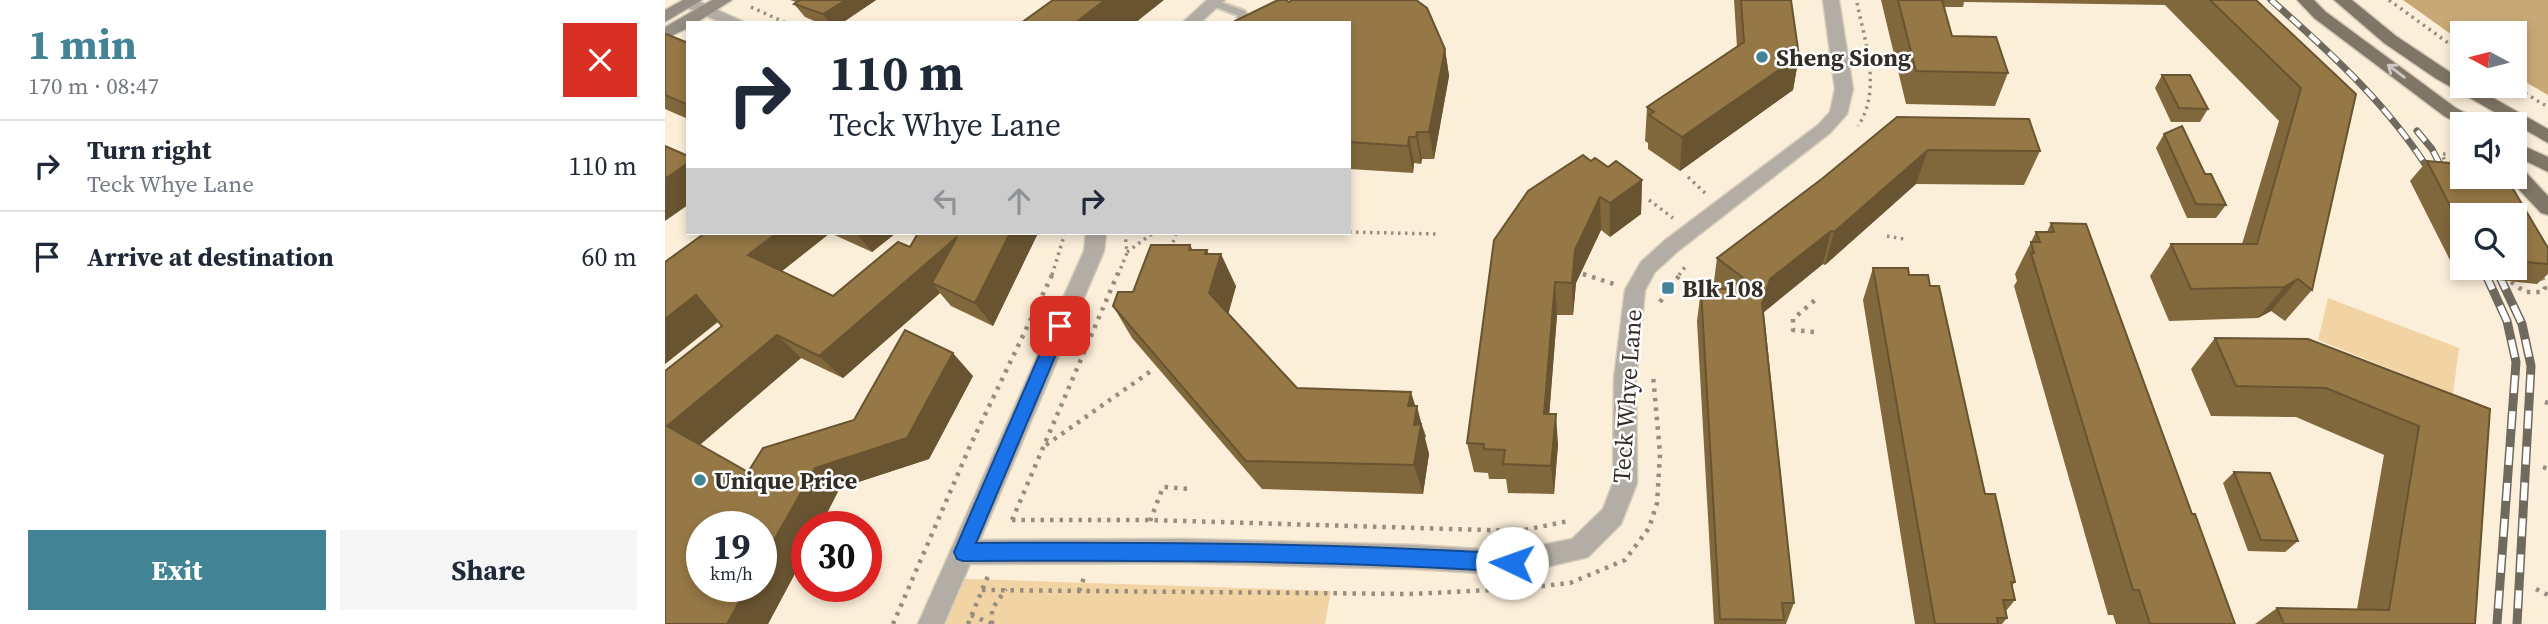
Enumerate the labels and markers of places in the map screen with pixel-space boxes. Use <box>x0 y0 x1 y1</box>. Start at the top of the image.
place label: Sheng Siong <box>1776 41 1911 74</box>
marker: Sheng Siong <box>1754 49 1770 65</box>
place label: Blk 108 <box>1682 272 1764 305</box>
marker: Blk 108 <box>1660 280 1676 296</box>
pin <box>1030 296 1090 356</box>
place label: Unique Price <box>714 464 857 497</box>
marker: Unique Price <box>692 472 708 488</box>

